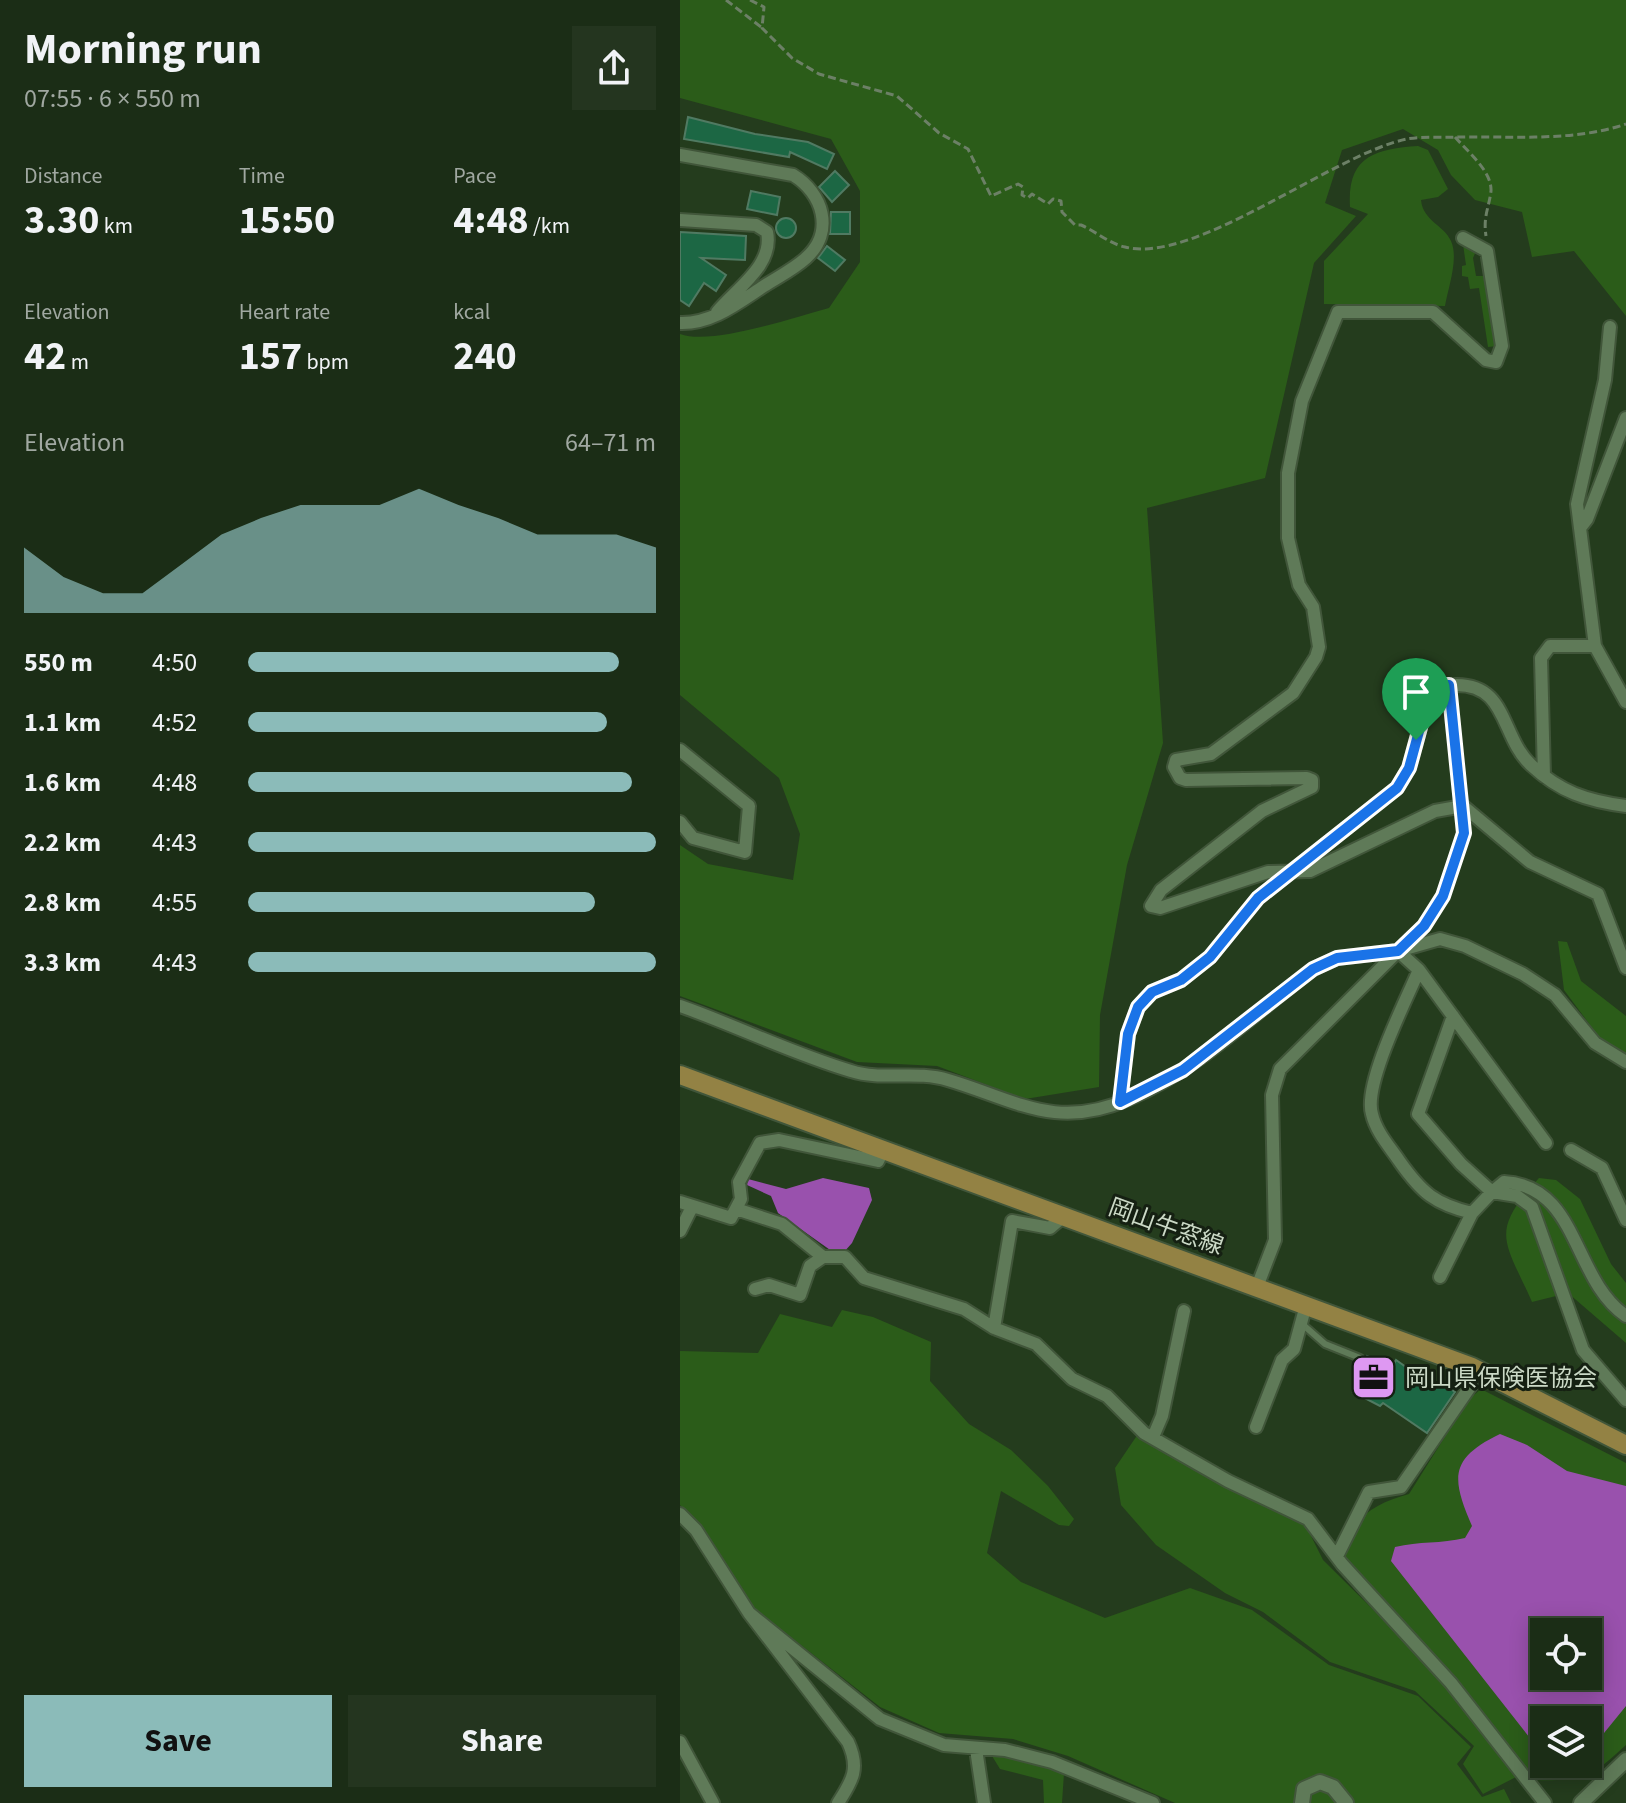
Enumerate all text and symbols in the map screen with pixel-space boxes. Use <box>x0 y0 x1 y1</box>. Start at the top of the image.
text: Morning run <box>24 18 262 81</box>
button: share <box>572 26 656 110</box>
text: 07:55 · 6 × 550 m <box>24 80 201 117</box>
text: Distance <box>24 160 102 192</box>
text: Time <box>239 160 285 192</box>
text: Pace <box>453 160 496 192</box>
text: 3.30 <box>24 192 99 249</box>
text: 15:50 <box>239 192 335 249</box>
text: 4:48 <box>453 192 529 249</box>
text: km <box>99 210 133 242</box>
text: /km <box>529 210 570 242</box>
text: Elevation <box>24 296 110 328</box>
text: Heart rate <box>239 296 330 328</box>
text: kcal <box>453 296 490 328</box>
text: 42 <box>24 328 66 385</box>
text: 157 <box>239 328 302 385</box>
text: 240 <box>453 328 517 385</box>
text: m <box>66 346 89 378</box>
text: bpm <box>302 346 349 378</box>
text: Elevation <box>24 424 125 461</box>
text: 64–71 m <box>565 424 656 461</box>
text: 550 m <box>24 644 93 681</box>
text: 4:50 <box>152 644 197 681</box>
pin <box>1382 658 1450 740</box>
icon: arrive <box>1394 670 1438 714</box>
text: 1.1 km <box>24 704 101 741</box>
text: 4:52 <box>152 704 197 741</box>
text: 1.6 km <box>24 764 101 801</box>
text: 4:48 <box>152 764 197 801</box>
text: 2.2 km <box>24 824 101 861</box>
text: 4:43 <box>152 824 197 861</box>
text: 2.8 km <box>24 884 101 921</box>
text: 4:55 <box>152 884 197 921</box>
text: 3.3 km <box>24 944 101 981</box>
text: 4:43 <box>152 944 197 981</box>
street label: 岡山牛窓線 <box>1104 1190 1228 1264</box>
office icon: 岡山県保険医協会 <box>1350 1354 1398 1402</box>
place label: 岡山県保険医協会 <box>1405 1361 1597 1396</box>
map controls <box>1530 1618 1602 1778</box>
button: locate <box>1530 1618 1602 1690</box>
button: Save <box>24 1695 332 1787</box>
button: Share <box>348 1695 656 1787</box>
button: layers <box>1530 1706 1602 1778</box>

